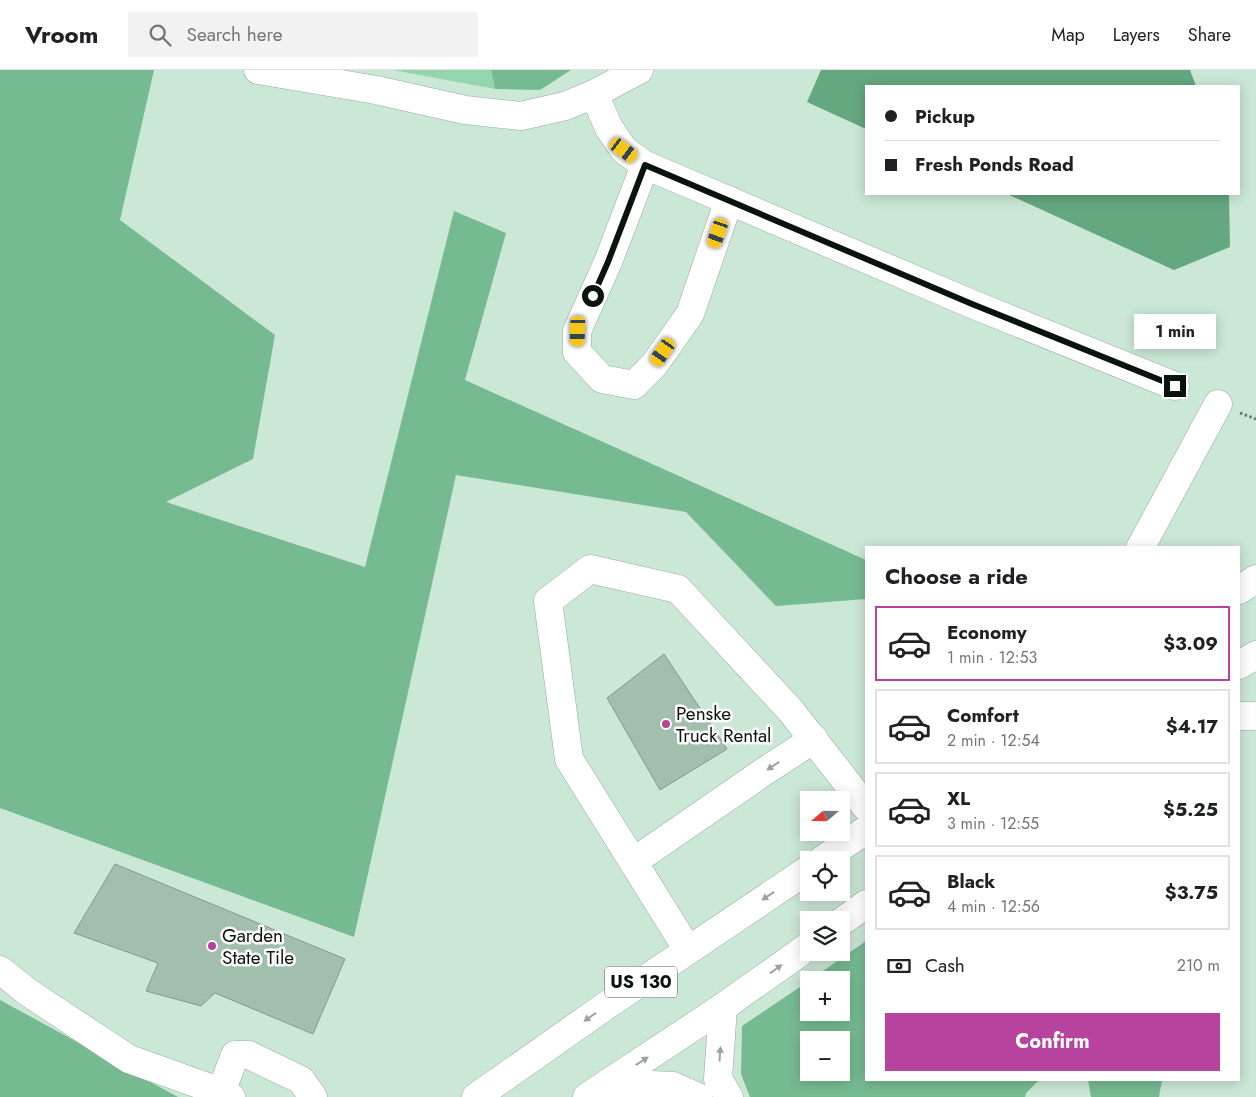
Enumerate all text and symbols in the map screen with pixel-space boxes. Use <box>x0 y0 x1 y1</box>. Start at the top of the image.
search box <box>128 12 478 57</box>
text: Vroom <box>25 17 98 52</box>
icon: search <box>146 21 174 49</box>
text: Search here <box>186 21 283 48</box>
text: Map <box>1051 22 1085 48</box>
text: Layers <box>1113 22 1160 48</box>
text: Share <box>1188 22 1231 48</box>
text: Pickup <box>915 103 975 130</box>
car <box>607 135 640 165</box>
text: Fresh Ponds Road <box>915 151 1074 178</box>
car <box>706 216 729 250</box>
route start <box>582 285 604 307</box>
callout: 1 min <box>1134 314 1216 348</box>
car <box>569 316 586 346</box>
text: 1 min <box>1155 320 1195 343</box>
car <box>648 335 677 369</box>
route end <box>1164 375 1186 397</box>
text: Choose a ride <box>885 560 1028 592</box>
text: Economy <box>947 619 1027 646</box>
icon: car <box>887 621 932 666</box>
text: $3.09 <box>1163 630 1218 657</box>
text: 1 min · 12:53 <box>947 646 1037 669</box>
place label: Penske Truck Rental <box>676 700 771 749</box>
text: Comfort <box>947 702 1019 729</box>
icon: car <box>887 704 932 749</box>
text: $4.17 <box>1166 713 1218 740</box>
marker: Penske Truck Rental <box>660 718 672 730</box>
text: 2 min · 12:54 <box>947 729 1040 752</box>
one-way arrow <box>766 761 779 770</box>
text: XL <box>947 785 970 812</box>
icon: car <box>887 787 932 832</box>
north arrow <box>800 791 850 841</box>
map controls <box>800 791 850 1081</box>
text: $5.25 <box>1163 796 1218 823</box>
text: 3 min · 12:55 <box>947 812 1039 835</box>
button: locate <box>800 851 850 901</box>
text: Black <box>947 868 995 895</box>
icon: car <box>887 870 932 915</box>
text: $3.75 <box>1165 879 1218 906</box>
one-way arrow <box>762 891 775 901</box>
text: 4 min · 12:56 <box>947 895 1040 918</box>
button: layers <box>800 911 850 961</box>
place label: Garden State Tile <box>222 922 294 971</box>
marker: Garden State Tile <box>206 940 218 952</box>
icon: cash <box>885 952 913 980</box>
text: Cash <box>925 952 965 979</box>
text: 210 m <box>1177 954 1220 977</box>
one-way arrow <box>769 964 783 974</box>
road number: US 130 <box>605 966 677 998</box>
button: + <box>800 971 850 1021</box>
one-way arrow <box>583 1012 597 1022</box>
button: Confirm <box>885 1013 1220 1071</box>
button: − <box>800 1031 850 1081</box>
one-way arrow <box>716 1045 724 1061</box>
one-way arrow <box>635 1056 649 1065</box>

